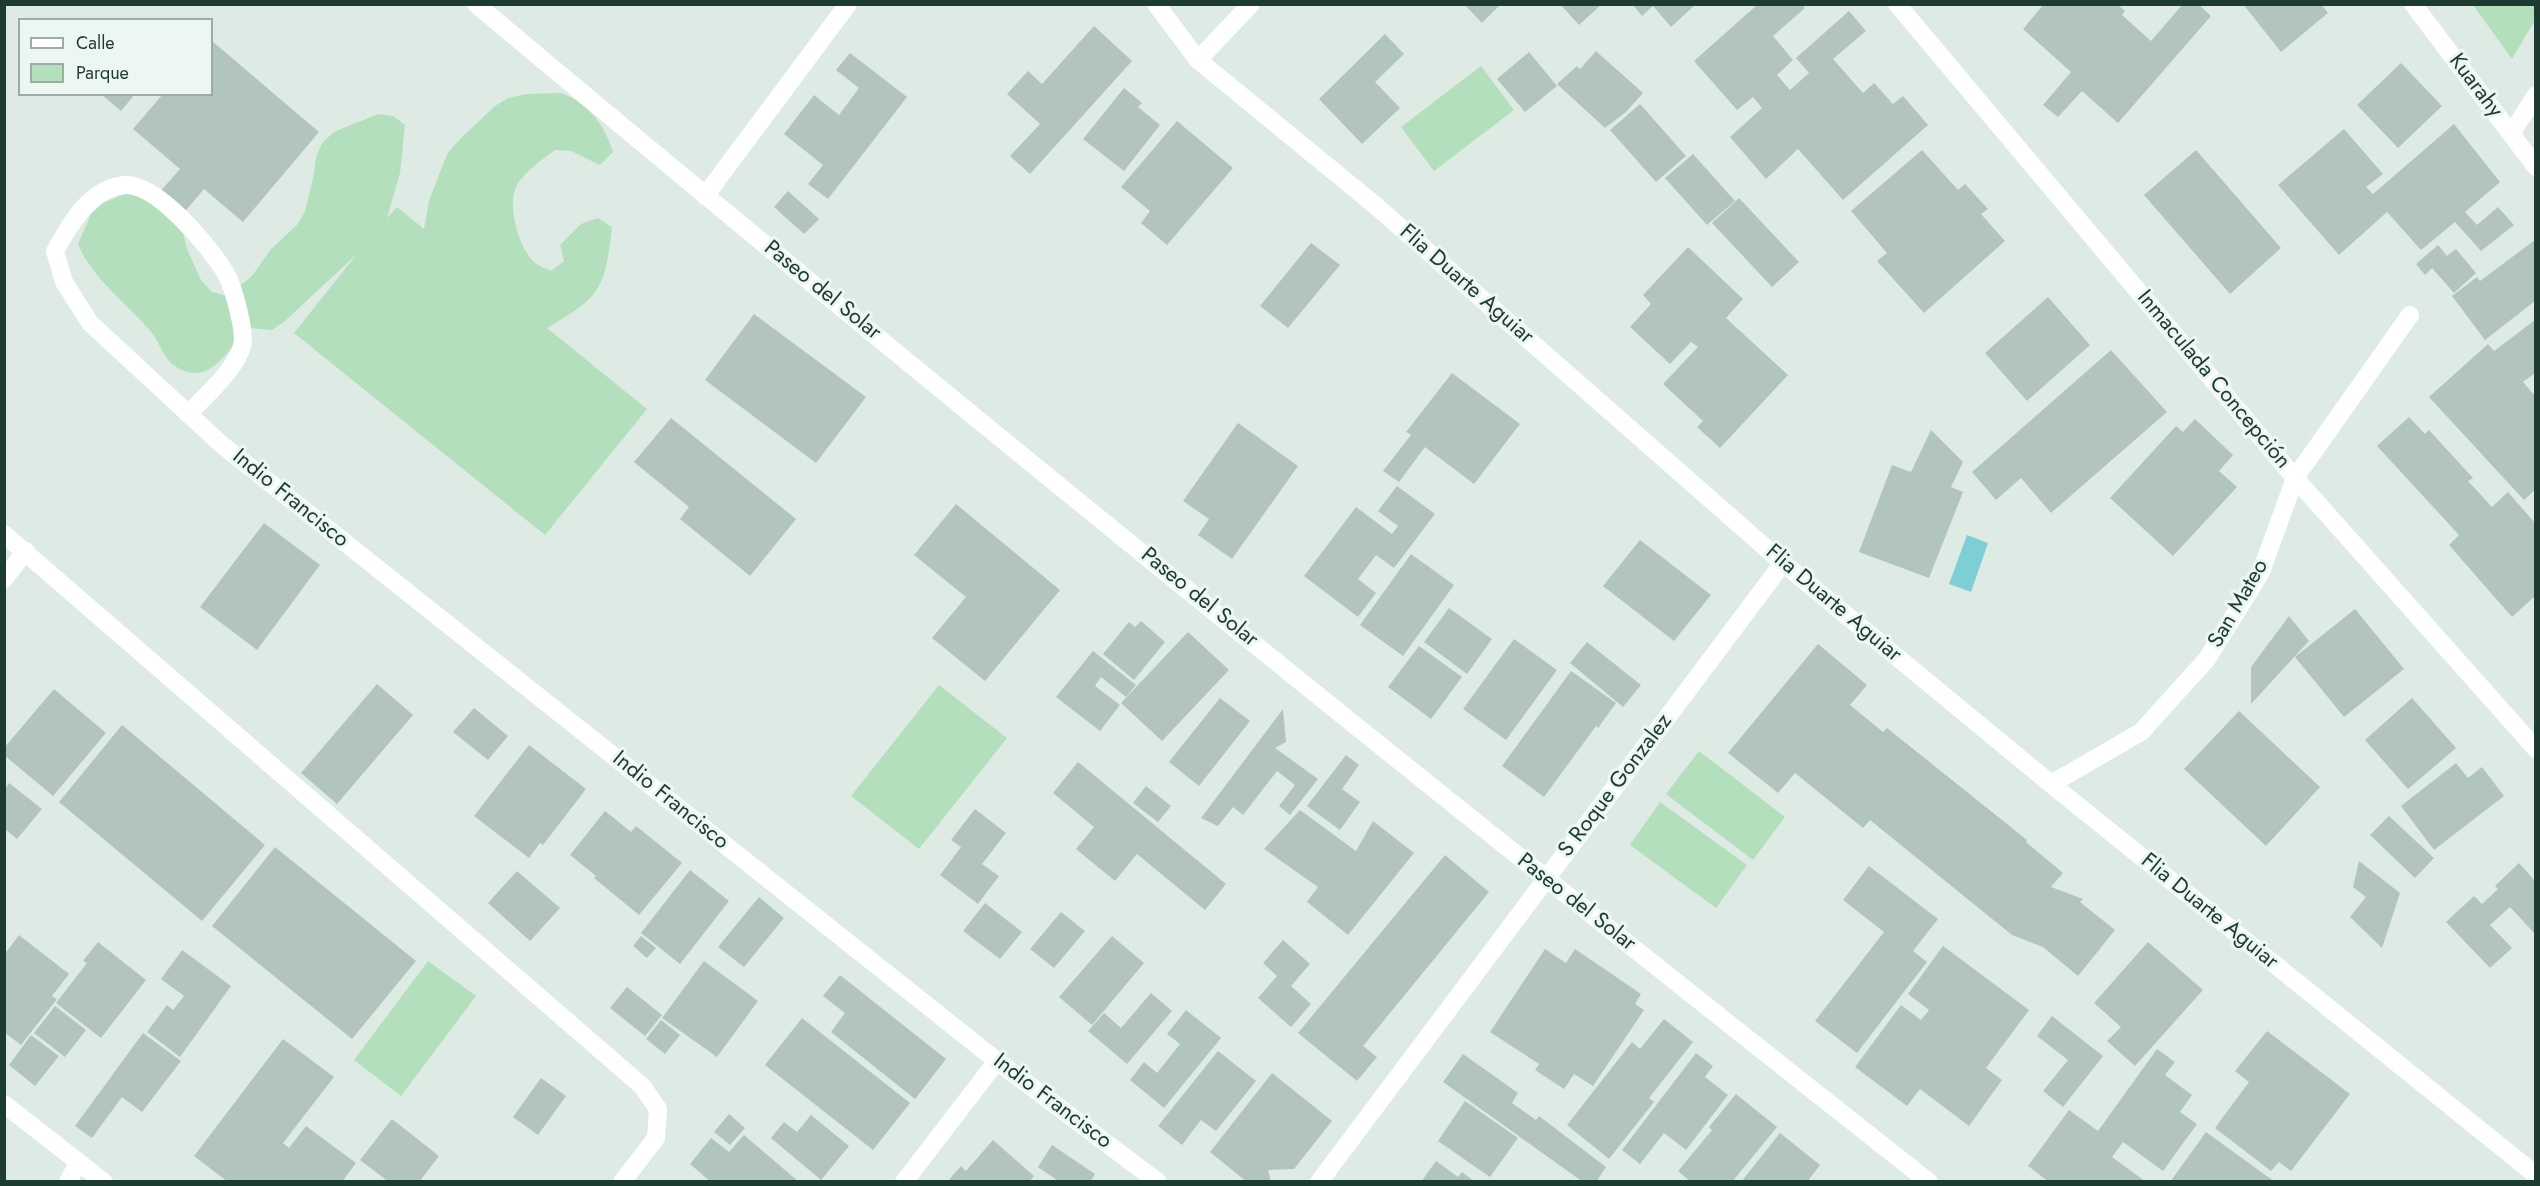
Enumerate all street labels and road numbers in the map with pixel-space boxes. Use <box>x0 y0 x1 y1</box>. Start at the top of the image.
street label: Kuarahy <box>2442 49 2508 123</box>
street label: Flia Duarte Aguiar <box>1393 220 1539 350</box>
street label: Paseo del Solar <box>758 236 886 346</box>
street label: Inmaculada Concepción <box>2131 285 2295 475</box>
street label: Indio Francisco <box>227 444 353 554</box>
street label: Flia Duarte Aguiar <box>1760 539 1906 669</box>
street label: Paseo del Solar <box>1135 543 1263 653</box>
street label: San Mateo <box>2203 555 2275 653</box>
street label: S Roque Gonzalez <box>1554 709 1678 863</box>
street label: Indio Francisco <box>607 746 733 856</box>
street label: Paseo del Solar <box>1511 848 1641 958</box>
street label: Flia Duarte Aguiar <box>2135 848 2283 976</box>
street label: Indio Francisco <box>987 1049 1117 1155</box>

